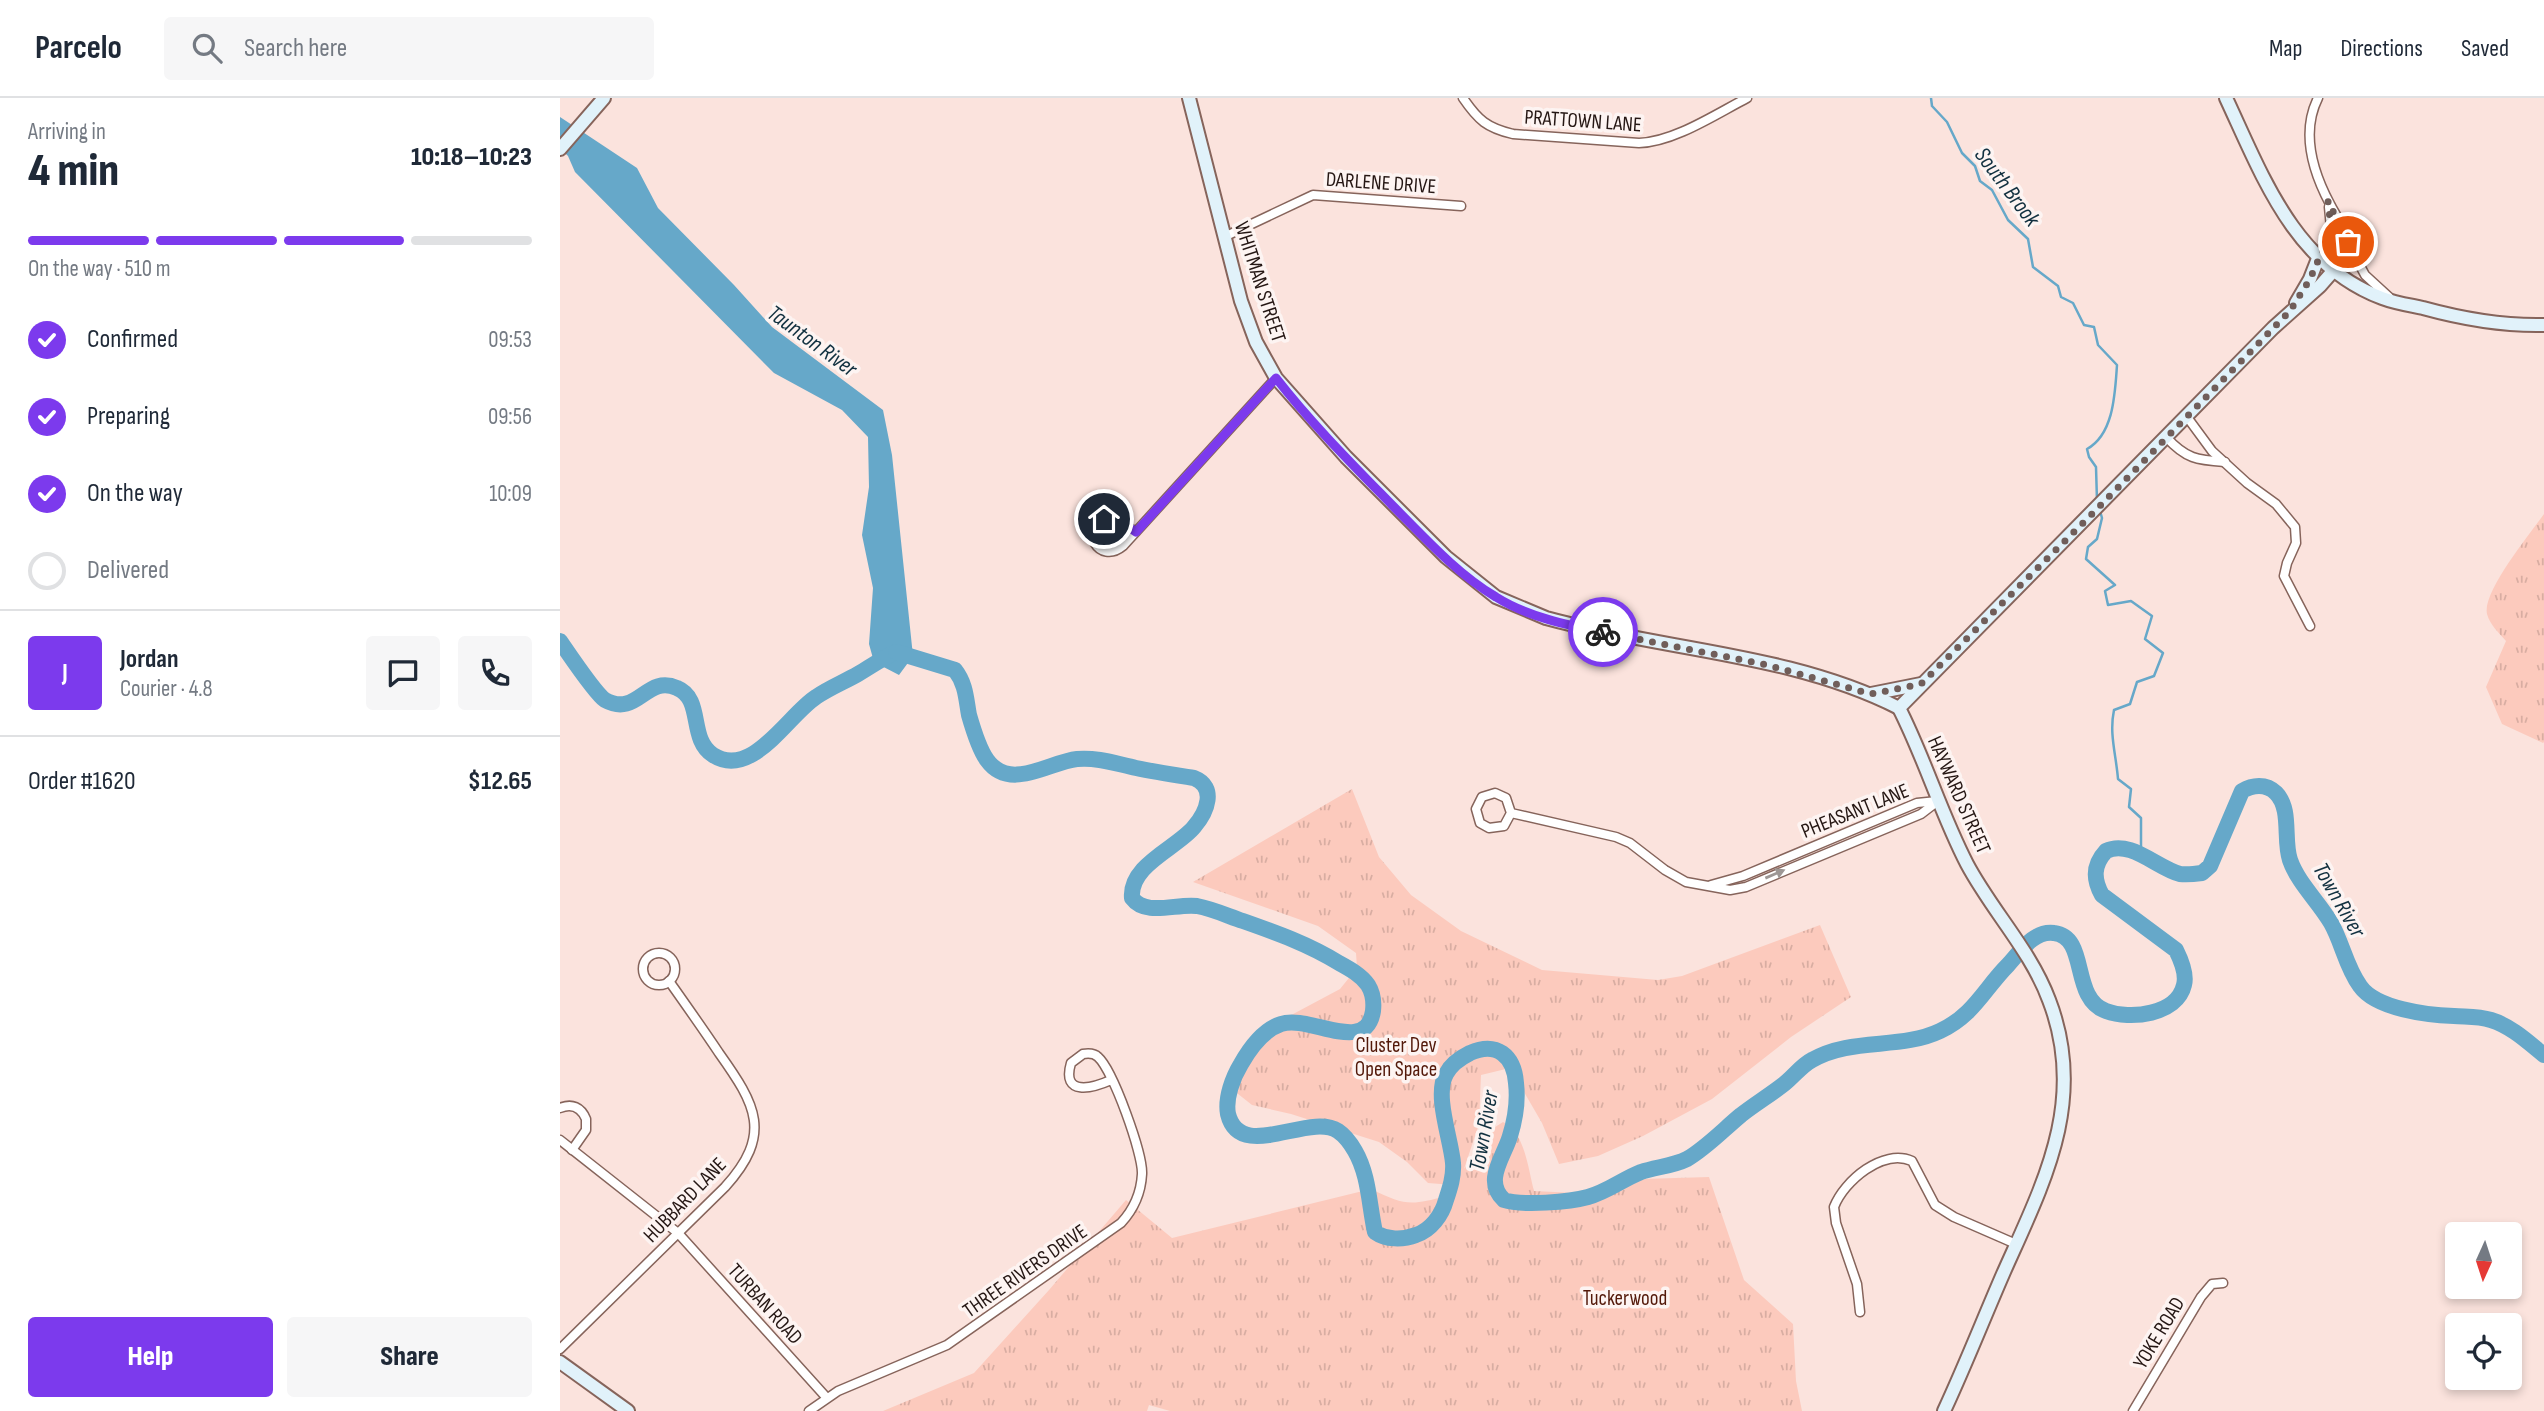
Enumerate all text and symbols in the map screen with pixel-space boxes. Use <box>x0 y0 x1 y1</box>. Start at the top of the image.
search box <box>164 17 654 80</box>
text: Parcelo <box>35 28 122 68</box>
icon: search <box>188 29 226 67</box>
text: Search here <box>244 33 347 64</box>
text: Map <box>2269 34 2302 63</box>
text: Directions <box>2340 34 2423 63</box>
text: Saved <box>2461 34 2509 63</box>
street label: PRATTOWN LANE <box>1523 104 1643 138</box>
text: Arriving in <box>28 118 106 146</box>
text: 10:18–10:23 <box>411 142 532 173</box>
water label: South Brook <box>1968 142 2047 233</box>
text: 4 min <box>28 144 119 199</box>
street label: DARLENE DRIVE <box>1325 167 1437 199</box>
pin <box>2318 212 2378 272</box>
street label: WHITMAN STREET <box>1229 218 1291 346</box>
icon: bag <box>2329 223 2367 261</box>
text: On the way · 510 m <box>28 255 171 283</box>
water label: Taunton River <box>762 299 863 384</box>
icon: check <box>28 321 66 359</box>
text: Confirmed <box>87 324 178 355</box>
text: 09:53 <box>488 326 532 354</box>
icon: check <box>28 398 66 436</box>
text: Preparing <box>87 401 170 432</box>
text: 09:56 <box>488 403 532 431</box>
icon: check <box>28 475 66 513</box>
text: On the way <box>87 478 183 509</box>
text: 10:09 <box>489 480 532 508</box>
pin <box>1074 489 1134 549</box>
icon: home <box>1085 500 1123 538</box>
text: Delivered <box>87 555 169 586</box>
courier <box>1568 597 1638 667</box>
icon: bike <box>1584 613 1622 651</box>
button: chat <box>366 636 440 710</box>
button: phone <box>458 636 532 710</box>
text: Jordan <box>120 644 178 675</box>
text: J <box>62 658 68 689</box>
text: Courier · 4.8 <box>120 675 213 703</box>
street label: HAYWARD STREET <box>1922 732 1996 858</box>
text: Order #1620 <box>28 766 136 797</box>
text: $12.65 <box>468 766 532 797</box>
street label: PHEASANT LANE <box>1798 778 1912 844</box>
water label: Town River <box>2307 858 2372 944</box>
one-way arrow <box>1765 869 1786 880</box>
park label: Cluster Dev Open Space <box>1355 1033 1437 1082</box>
water label: Town River <box>1463 1087 1505 1174</box>
street label: HUBBARD LANE <box>638 1152 732 1248</box>
street label: THREE RIVERS DRIVE <box>958 1219 1092 1323</box>
north arrow <box>2445 1222 2522 1298</box>
map controls <box>2445 1222 2522 1390</box>
street label: TURBAN ROAD <box>722 1258 808 1350</box>
park label: Tuckerwood <box>1583 1286 1667 1311</box>
street label: YOKE ROAD <box>2128 1293 2190 1373</box>
button: locate <box>2445 1313 2522 1390</box>
button: Help <box>28 1317 273 1397</box>
button: Share <box>287 1317 532 1397</box>

